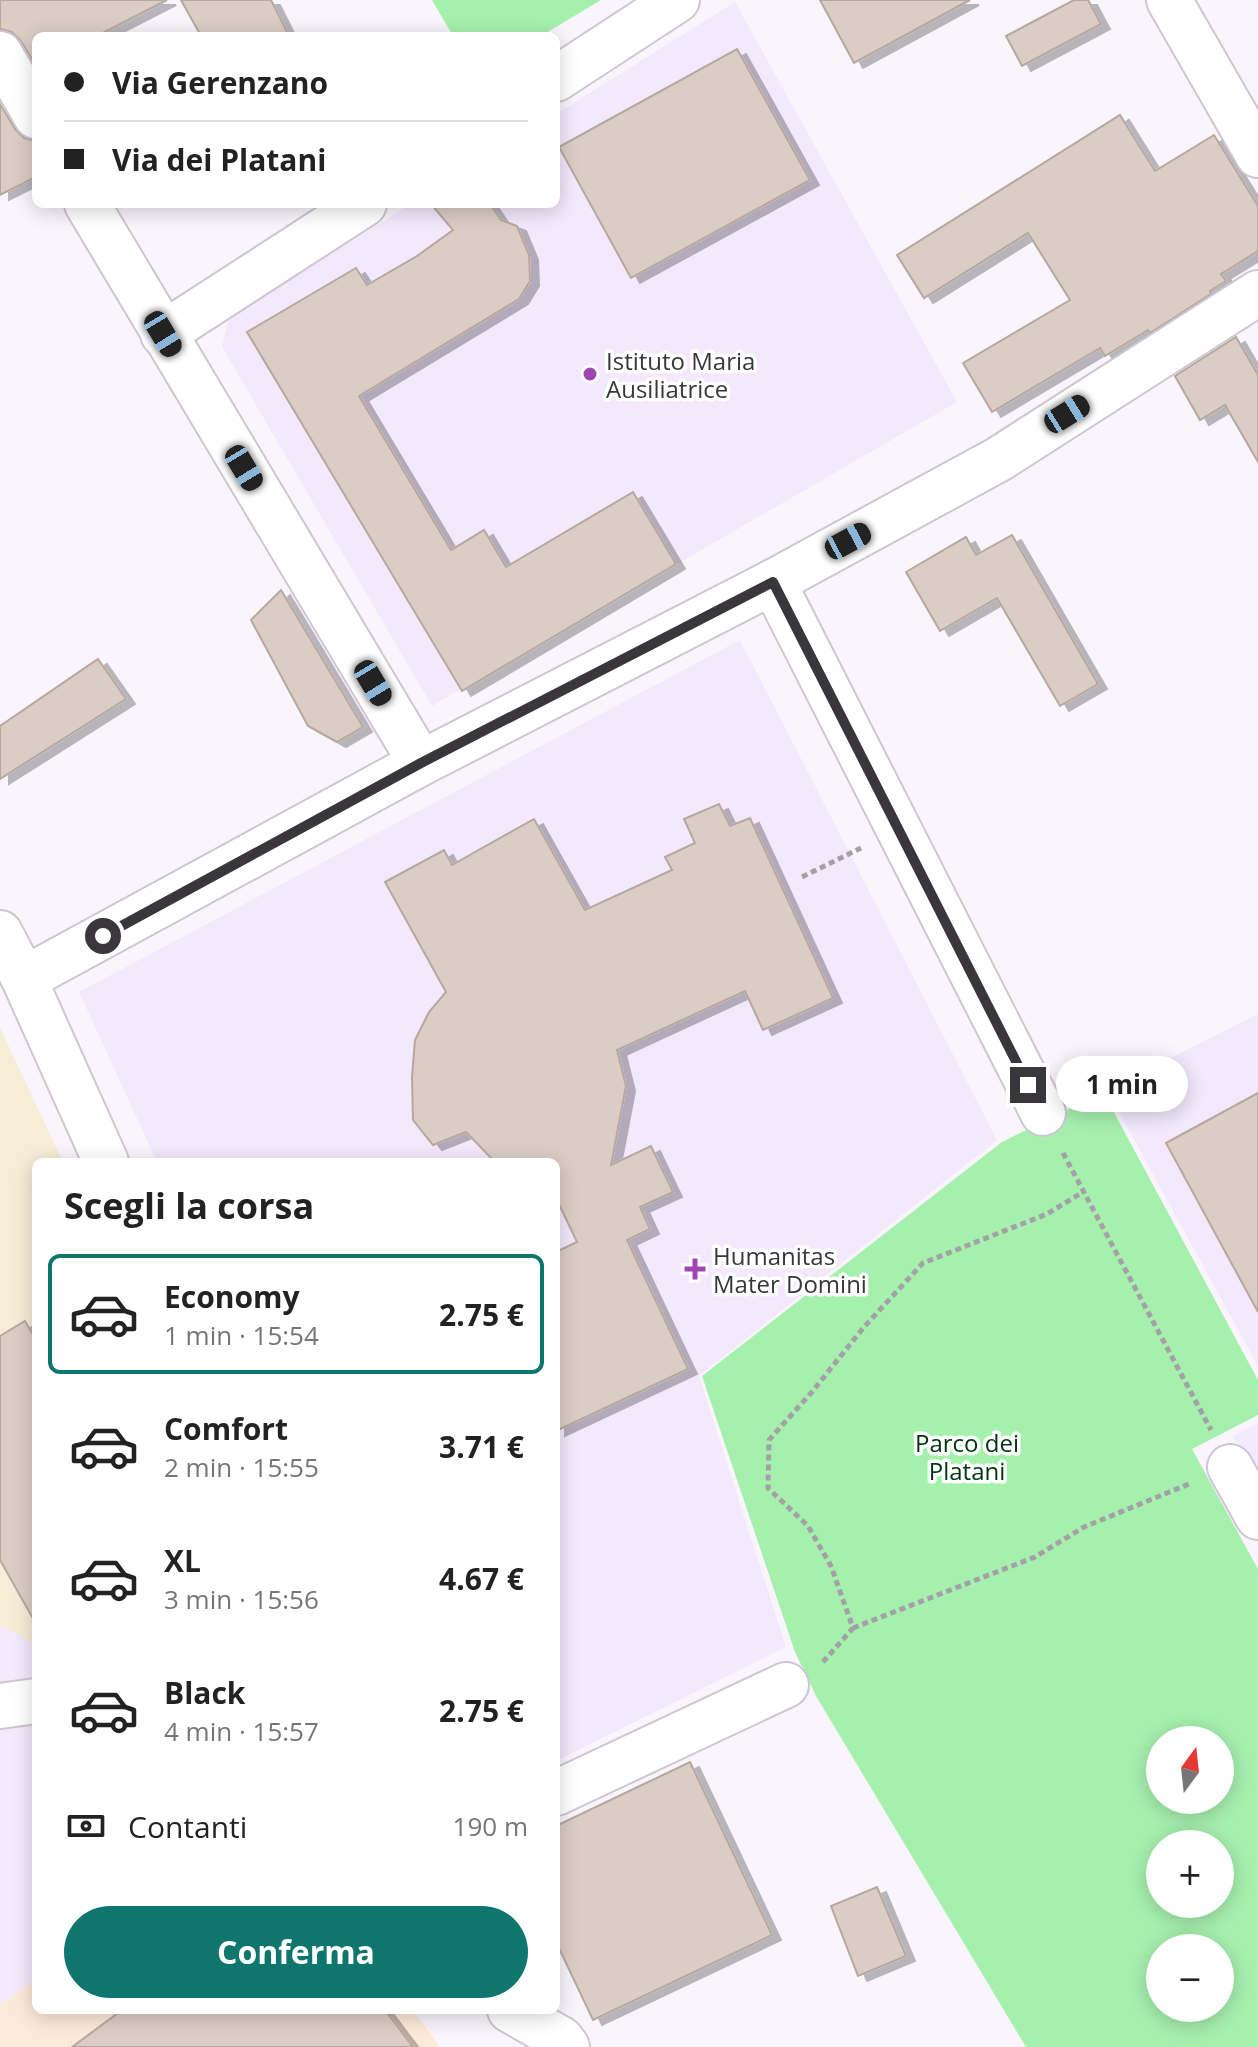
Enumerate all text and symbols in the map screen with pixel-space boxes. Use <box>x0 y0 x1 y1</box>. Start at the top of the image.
text: Via Gerenzano <box>112 62 328 103</box>
text: Via dei Platani <box>112 139 326 180</box>
car <box>140 307 186 361</box>
place label: Istituto Maria Ausiliatrice <box>606 344 755 405</box>
marker: Istituto Maria Ausiliatrice <box>581 365 599 383</box>
car <box>1040 391 1094 437</box>
car <box>221 441 267 495</box>
car <box>821 519 875 563</box>
car <box>350 656 396 710</box>
route start <box>85 918 121 954</box>
callout: 1 min <box>1056 1057 1188 1113</box>
text: 1 min <box>1086 1066 1158 1102</box>
route end <box>1010 1067 1046 1103</box>
text: Scegli la corsa <box>64 1181 314 1230</box>
place label: Humanitas Mater Domini <box>713 1239 867 1300</box>
marker: Humanitas Mater Domini <box>684 1258 706 1280</box>
text: Economy <box>164 1276 300 1317</box>
icon: car <box>68 1278 140 1350</box>
text: 2.75 € <box>439 1294 524 1335</box>
text: 1 min · 15:54 <box>164 1317 319 1353</box>
text: Comfort <box>164 1408 288 1449</box>
icon: car <box>68 1410 140 1482</box>
text: 3.71 € <box>439 1426 524 1467</box>
park label: Parco dei Platani <box>915 1426 1019 1487</box>
text: 2 min · 15:55 <box>164 1449 319 1485</box>
text: XL <box>164 1540 201 1581</box>
icon: car <box>68 1542 140 1614</box>
text: 4.67 € <box>439 1558 524 1599</box>
text: 3 min · 15:56 <box>164 1581 319 1617</box>
text: Black <box>164 1672 245 1713</box>
icon: car <box>68 1674 140 1746</box>
text: 2.75 € <box>439 1690 524 1731</box>
text: 4 min · 15:57 <box>164 1713 319 1749</box>
north arrow <box>1146 1726 1234 1814</box>
map controls <box>1146 1726 1234 2022</box>
icon: cash <box>64 1804 108 1848</box>
text: Contanti <box>128 1806 247 1847</box>
text: 190 m <box>453 1808 528 1844</box>
button: + <box>1146 1830 1234 1918</box>
button: Conferma <box>64 1906 528 1998</box>
button: − <box>1146 1934 1234 2022</box>

